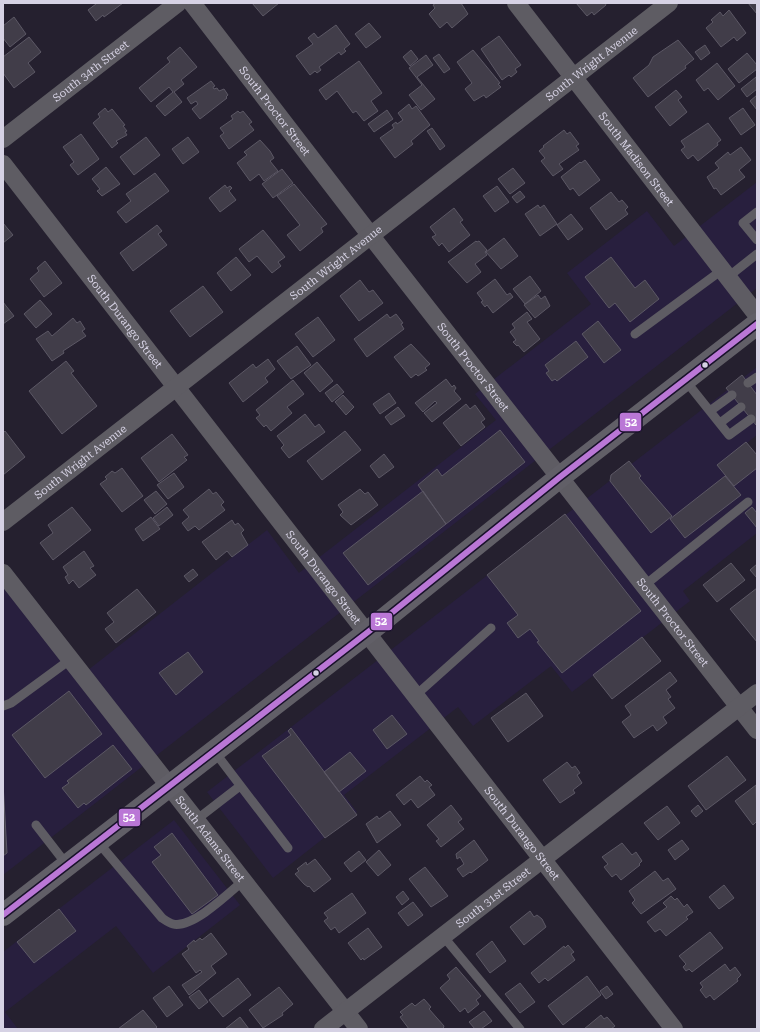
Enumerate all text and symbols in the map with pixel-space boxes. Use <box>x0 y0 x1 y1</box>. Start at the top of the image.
street label: South Wright Avenue <box>543 23 640 103</box>
street label: South 34th Street <box>50 37 131 104</box>
street label: South Proctor Street <box>237 64 313 158</box>
street label: South Madison Street <box>596 109 677 208</box>
street label: South Wright Avenue <box>287 223 385 303</box>
street label: South Durango Street <box>85 272 165 371</box>
street label: South Proctor Street <box>435 320 512 414</box>
unlabelled marker <box>700 360 710 370</box>
line badge: 52 <box>619 412 642 432</box>
text: 52 <box>625 416 637 429</box>
street label: South Wright Avenue <box>32 422 129 502</box>
street label: South Durango Street <box>283 528 364 627</box>
street label: South Proctor Street <box>634 575 711 669</box>
line badge: 52 <box>370 612 393 631</box>
text: 52 <box>375 615 387 628</box>
unlabelled marker <box>311 668 321 678</box>
street label: South Durango Street <box>482 784 562 883</box>
street label: South Adams Street <box>173 793 248 884</box>
line badge: 52 <box>118 808 141 827</box>
text: 52 <box>123 811 135 824</box>
street label: South 31st Street <box>453 864 533 930</box>

